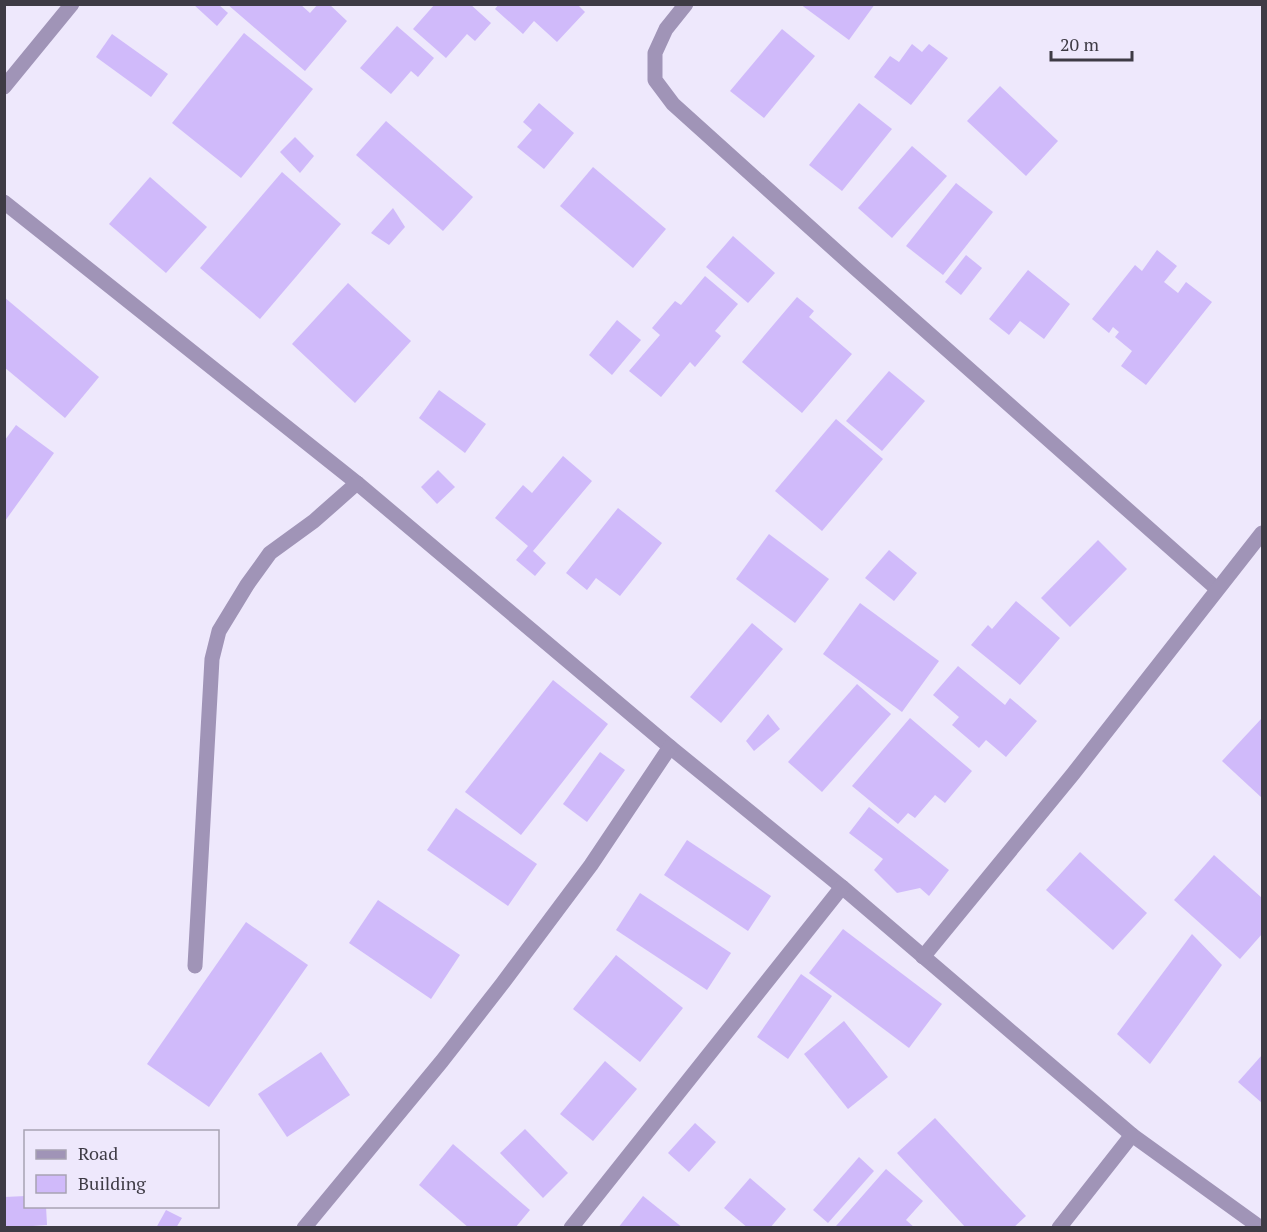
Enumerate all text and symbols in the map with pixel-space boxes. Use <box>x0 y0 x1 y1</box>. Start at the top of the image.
scale bar <box>1051 24 1132 62</box>
text: 20 m <box>1060 32 1100 56</box>
legend <box>24 1130 219 1208</box>
text: Road <box>78 1141 118 1165</box>
text: Building <box>78 1171 146 1195</box>

